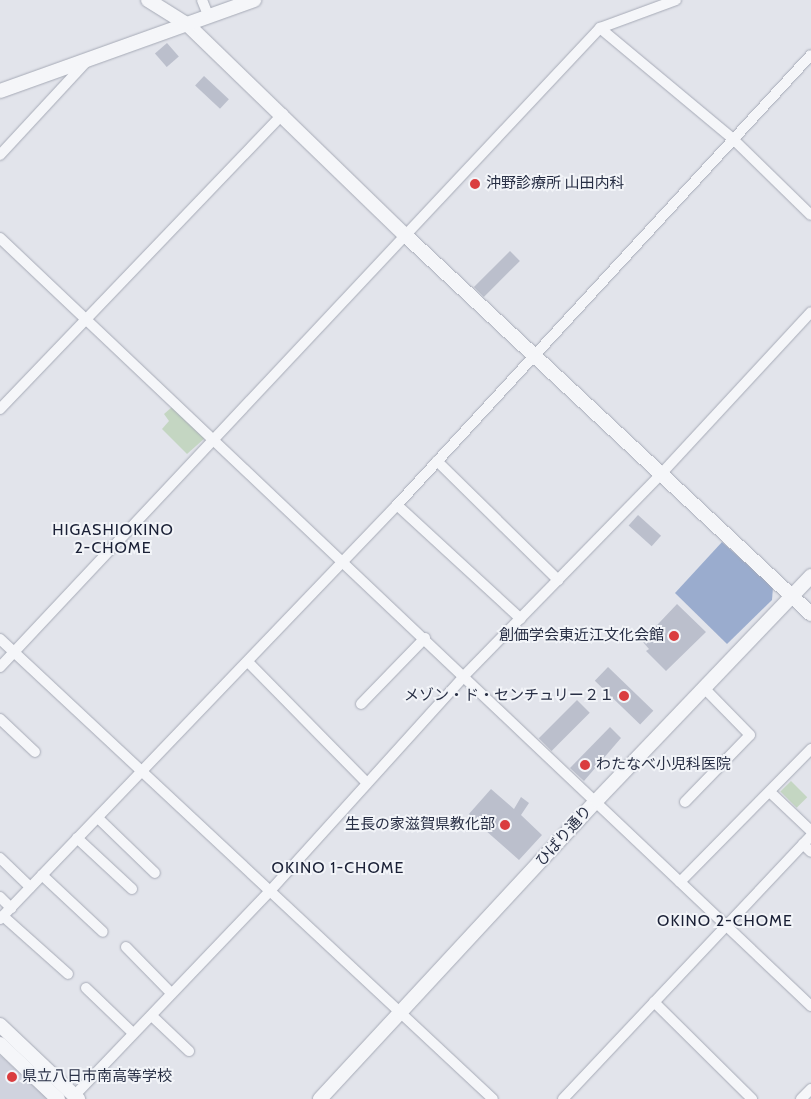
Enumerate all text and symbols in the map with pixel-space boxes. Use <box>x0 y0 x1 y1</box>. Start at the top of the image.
place label: 沖野診療所 山田内科 <box>486 175 624 193</box>
marker: 沖野診療所 山田内科 <box>468 177 482 191</box>
district label: HIGASHIOKINO 2-CHOME <box>51 520 175 558</box>
place label: 創価学会東近江文化会館 <box>499 627 664 645</box>
marker: 創価学会東近江文化会館 <box>668 630 680 642</box>
place label: メゾン・ド・センチュリー２１ <box>404 687 614 705</box>
marker: メゾン・ド・センチュリー２１ <box>618 690 630 702</box>
place label: わたなべ小児科医院 <box>596 756 731 774</box>
marker: わたなべ小児科医院 <box>578 758 592 772</box>
street label: ひばり通り <box>532 802 596 870</box>
place label: 生長の家滋賀県教化部 <box>345 816 495 834</box>
marker: 生長の家滋賀県教化部 <box>499 819 511 831</box>
district label: OKINO 1-CHOME <box>270 858 406 878</box>
district label: OKINO 2-CHOME <box>655 911 795 931</box>
place label: 県立八日市南高等学校 <box>22 1068 172 1086</box>
marker: 県立八日市南高等学校 <box>6 1071 18 1083</box>

